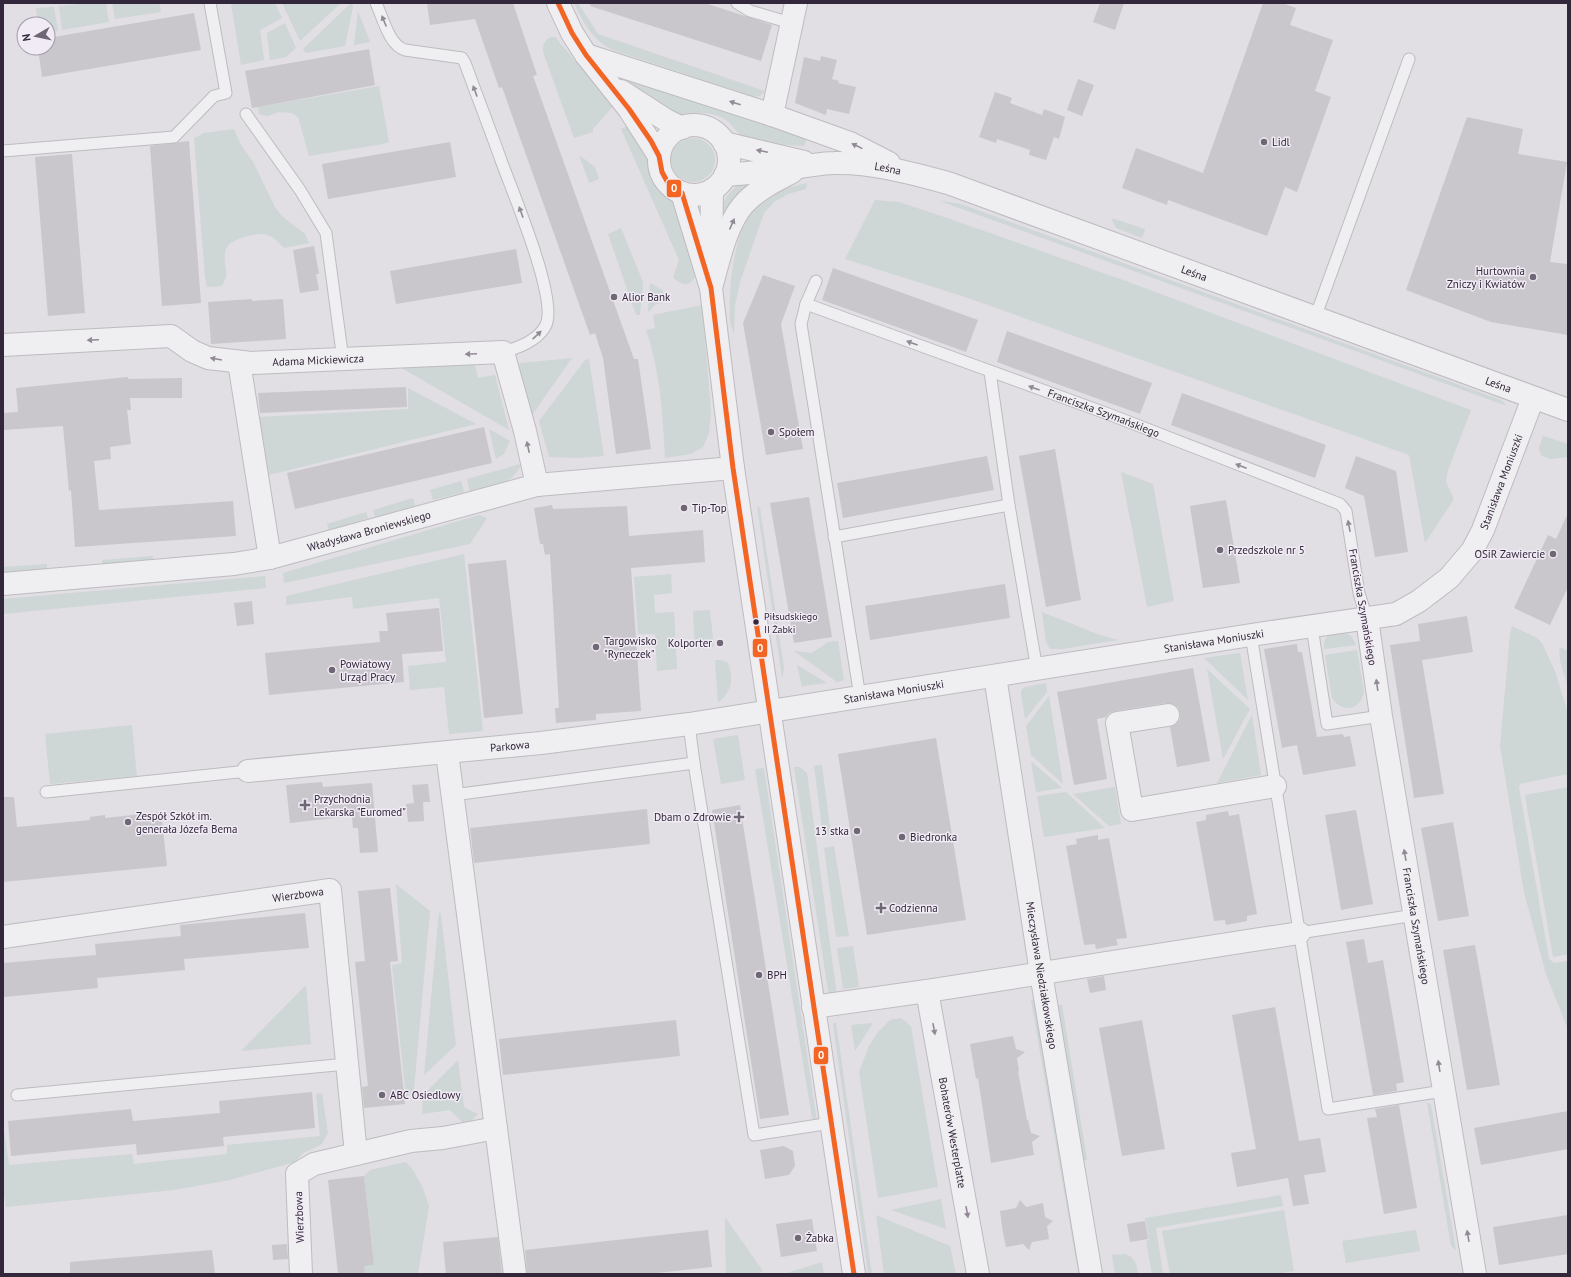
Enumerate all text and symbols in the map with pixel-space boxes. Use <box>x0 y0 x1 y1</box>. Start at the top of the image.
north arrow <box>16 16 56 56</box>
one-way arrow <box>381 16 387 27</box>
text: N <box>19 33 34 42</box>
one-way arrow <box>472 84 478 96</box>
one-way arrow <box>728 100 740 106</box>
place label: Lidl <box>1272 135 1291 149</box>
marker: Lidl <box>1259 137 1269 147</box>
one-way arrow <box>851 143 863 150</box>
one-way arrow <box>756 148 768 154</box>
street label: Leśna <box>874 159 903 178</box>
line badge: 0 <box>666 179 682 198</box>
text: 0 <box>671 181 677 195</box>
one-way arrow <box>517 206 523 218</box>
one-way arrow <box>729 219 735 230</box>
street label: Leśna <box>1179 262 1209 284</box>
place label: Hurtownia Zniczy i Kwiatów <box>1447 264 1525 291</box>
marker: Hurtownia Zniczy i Kwiatów <box>1528 272 1538 282</box>
place label: Alior Bank <box>622 290 671 304</box>
marker: Alior Bank <box>609 292 619 302</box>
one-way arrow <box>532 330 542 340</box>
one-way arrow <box>87 336 99 343</box>
one-way arrow <box>906 340 918 346</box>
one-way arrow <box>465 350 477 357</box>
street label: Adama Mickiewicza <box>272 351 364 369</box>
one-way arrow <box>210 356 222 362</box>
street label: Leśna <box>1483 373 1513 396</box>
one-way arrow <box>1028 384 1040 390</box>
street label: Franciszka Szymańskiego <box>1046 386 1162 440</box>
place label: Społem <box>779 425 814 439</box>
marker: Społem <box>766 427 776 437</box>
street label: Stanisława Moniuszki <box>1477 432 1526 532</box>
one-way arrow <box>525 441 531 453</box>
one-way arrow <box>1235 462 1247 468</box>
place label: Tip-Top <box>692 501 727 515</box>
marker: Tip-Top <box>679 503 689 513</box>
street label: Władysława Broniewskiego <box>306 507 432 554</box>
one-way arrow <box>1345 520 1351 532</box>
place label: Przedszkole nr 5 <box>1228 543 1305 557</box>
marker: Przedszkole nr 5 <box>1215 545 1225 555</box>
place label: OSiR Zawiercie <box>1474 547 1545 561</box>
street label: Franciszka Szymańskiego <box>1346 548 1380 667</box>
marker: OSiR Zawiercie <box>1548 549 1558 559</box>
place label: Piłsudskiego II Żabki <box>764 610 818 636</box>
marker: Piłsudskiego II Żabki <box>751 617 761 627</box>
street label: Stanisława Moniuszki <box>1163 626 1265 656</box>
place label: Targowisko "Ryneczek" <box>604 634 657 661</box>
place label: Kolporter <box>668 636 712 650</box>
marker: Kolporter <box>715 638 725 648</box>
line badge: 0 <box>752 638 768 658</box>
text: 0 <box>757 641 763 655</box>
marker: Targowisko "Ryneczek" <box>591 642 601 652</box>
place label: Powiatowy Urząd Pracy <box>340 657 396 684</box>
marker: Powiatowy Urząd Pracy <box>327 665 337 675</box>
street label: Stanisława Moniuszki <box>843 677 945 706</box>
one-way arrow <box>1374 679 1380 691</box>
street label: Parkowa <box>489 737 530 755</box>
place label: Przychodnia Lekarska "Euromed" <box>314 792 406 819</box>
marker: Przychodnia Lekarska "Euromed" <box>299 799 311 811</box>
place label: Zespół Szkół im. generała Józefa Bema <box>136 809 237 836</box>
place label: Dbam o Zdrowie <box>654 810 731 824</box>
marker: Dbam o Zdrowie <box>734 812 744 822</box>
marker: Zespół Szkół im. generała Józefa Bema <box>123 817 133 827</box>
place label: 13 stka <box>815 824 849 838</box>
marker: 13 stka <box>852 826 862 836</box>
place label: Biedronka <box>910 830 957 844</box>
marker: Biedronka <box>897 832 907 842</box>
one-way arrow <box>1402 849 1408 861</box>
street label: Franciszka Szymańskiego <box>1400 866 1433 986</box>
street label: Wierzbowa <box>271 884 325 905</box>
place label: Codzienna <box>889 901 938 915</box>
street label: Mieczysława Niedziałkowskiego <box>1023 901 1061 1050</box>
marker: Codzienna <box>876 903 886 913</box>
place label: BPH <box>767 968 787 982</box>
marker: BPH <box>754 970 764 980</box>
one-way arrow <box>931 1023 937 1035</box>
line badge: 0 <box>813 1046 829 1065</box>
text: 0 <box>818 1048 824 1062</box>
one-way arrow <box>1436 1060 1442 1072</box>
street label: Bohaterów Westerplatte <box>936 1076 969 1190</box>
place label: ABC Osiedlowy <box>390 1088 461 1102</box>
marker: ABC Osiedlowy <box>377 1090 387 1100</box>
street label: Wierzbowa <box>291 1191 307 1243</box>
one-way arrow <box>964 1206 970 1218</box>
one-way arrow <box>1465 1229 1471 1242</box>
place label: Żabka <box>806 1231 834 1245</box>
marker: Żabka <box>793 1233 803 1243</box>

